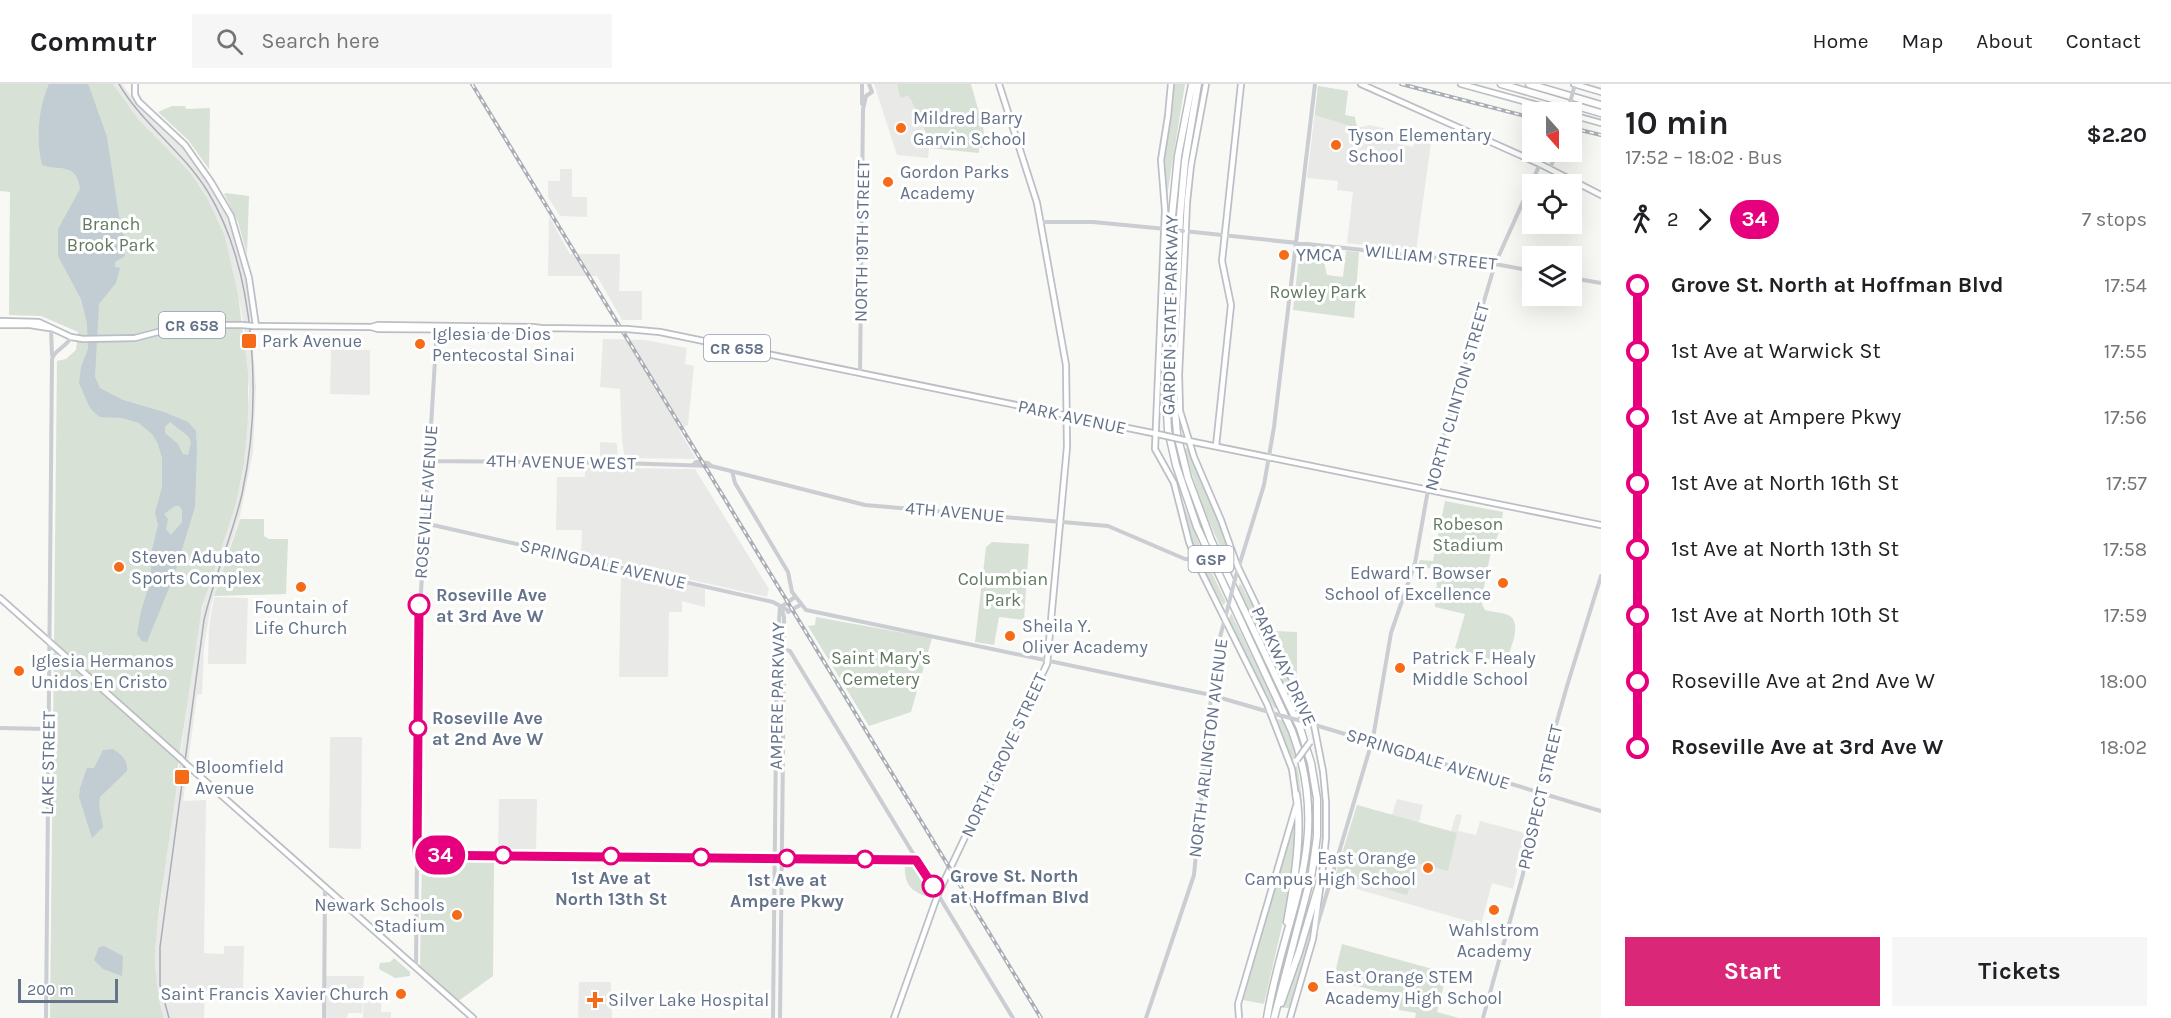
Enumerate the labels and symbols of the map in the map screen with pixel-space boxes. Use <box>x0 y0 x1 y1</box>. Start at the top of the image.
north arrow <box>1522 102 1582 162</box>
place label: Mildred Barry Garvin School <box>913 107 1026 150</box>
marker: Mildred Barry Garvin School <box>894 121 908 135</box>
place label: Tyson Elementary School <box>1348 124 1492 167</box>
marker: Tyson Elementary School <box>1329 138 1343 152</box>
street label: NORTH 19TH STREET <box>850 160 874 322</box>
place label: Gordon Parks Academy <box>900 161 1010 204</box>
marker: Gordon Parks Academy <box>881 175 895 189</box>
park label: Branch Brook Park <box>67 213 155 256</box>
street label: GARDEN STATE PARKWAY <box>1157 214 1183 415</box>
street label: WILLIAM STREET <box>1364 239 1498 275</box>
place label: YMCA <box>1296 244 1343 266</box>
marker: YMCA <box>1277 248 1291 262</box>
park label: Rowley Park <box>1269 281 1367 303</box>
street label: NORTH CLINTON STREET <box>1420 301 1494 493</box>
road number: CR 658 <box>159 312 225 338</box>
place label: Iglesia de Dios Pentecostal Sinai <box>432 323 575 366</box>
place label: Park Avenue <box>262 330 362 352</box>
marker: Park Avenue <box>240 332 258 350</box>
road number: CR 658 <box>704 335 770 361</box>
marker: Iglesia de Dios Pentecostal Sinai <box>413 337 427 351</box>
street label: PARK AVENUE <box>1016 395 1128 439</box>
street label: ROSEVILLE AVENUE <box>410 424 442 580</box>
street label: 4TH AVENUE WEST <box>486 450 636 474</box>
street label: 4TH AVENUE <box>904 497 1006 527</box>
park label: Robeson Stadium <box>1432 513 1504 556</box>
street label: SPRINGDALE AVENUE <box>518 534 688 594</box>
place label: Steven Adubato Sports Complex <box>131 546 261 589</box>
road number: GSP <box>1188 546 1234 572</box>
marker: Steven Adubato Sports Complex <box>112 560 126 574</box>
place label: Edward T. Bowser School of Excellence <box>1324 562 1491 605</box>
park label: Columbian Park <box>958 568 1048 611</box>
marker: Edward T. Bowser School of Excellence <box>1496 576 1510 590</box>
marker: Fountain of Life Church <box>294 580 308 594</box>
place label: Roseville Ave at 3rd Ave W <box>436 584 547 627</box>
marker: Roseville Ave at 3rd Ave W <box>408 594 430 616</box>
place label: Fountain of Life Church <box>254 596 349 639</box>
street label: PARKWAY DRIVE <box>1247 603 1321 729</box>
place label: Sheila Y. Oliver Academy <box>1022 615 1148 658</box>
street label: AMPERE PARKWAY <box>765 622 789 770</box>
marker: Sheila Y. Oliver Academy <box>1003 629 1017 643</box>
street label: NORTH ARLINGTON AVENUE <box>1184 637 1232 859</box>
park label: Saint Mary's Cemetery <box>831 647 931 690</box>
place label: Patrick F. Healy Middle School <box>1412 647 1536 690</box>
place label: Iglesia Hermanos Unidos En Cristo <box>31 650 174 693</box>
marker: Patrick F. Healy Middle School <box>1393 661 1407 675</box>
marker: Iglesia Hermanos Unidos En Cristo <box>12 664 26 678</box>
street label: NORTH GROVE STREET <box>956 669 1052 841</box>
place label: Roseville Ave at 2nd Ave W <box>432 707 543 750</box>
street label: LAKE STREET <box>36 711 60 815</box>
marker: Roseville Ave at 2nd Ave W <box>409 719 427 737</box>
street label: PROSPECT STREET <box>1513 722 1567 872</box>
street label: SPRINGDALE AVENUE <box>1343 724 1513 794</box>
place label: Bloomfield Avenue <box>195 756 284 799</box>
marker: Bloomfield Avenue <box>173 768 191 786</box>
line badge: 34 <box>413 836 467 874</box>
unlabelled marker <box>494 846 512 864</box>
marker: 1st Ave at North 13th St <box>602 847 620 865</box>
place label: East Orange Campus High School <box>1245 847 1416 890</box>
unlabelled marker <box>692 848 710 866</box>
marker: 1st Ave at Ampere Pkwy <box>778 849 796 867</box>
unlabelled marker <box>856 850 874 868</box>
marker: East Orange Campus High School <box>1421 861 1435 875</box>
place label: Grove St. North at Hoffman Blvd <box>950 865 1089 908</box>
place label: 1st Ave at North 13th St <box>555 867 667 910</box>
place label: 1st Ave at Ampere Pkwy <box>730 869 844 912</box>
marker: Grove St. North at Hoffman Blvd <box>922 875 944 897</box>
place label: Newark Schools Stadium <box>314 894 445 937</box>
marker: Wahlstrom Academy <box>1487 903 1501 917</box>
marker: Newark Schools Stadium <box>450 908 464 922</box>
place label: Wahlstrom Academy <box>1449 919 1539 962</box>
place label: East Orange STEM Academy High School <box>1325 966 1502 1009</box>
scale bar <box>18 976 118 1004</box>
marker: East Orange STEM Academy High School <box>1306 980 1320 994</box>
place label: Saint Francis Xavier Church <box>160 983 389 1005</box>
marker: Saint Francis Xavier Church <box>394 987 408 1001</box>
place label: Silver Lake Hospital <box>608 989 769 1011</box>
marker: Silver Lake Hospital <box>586 991 604 1009</box>

